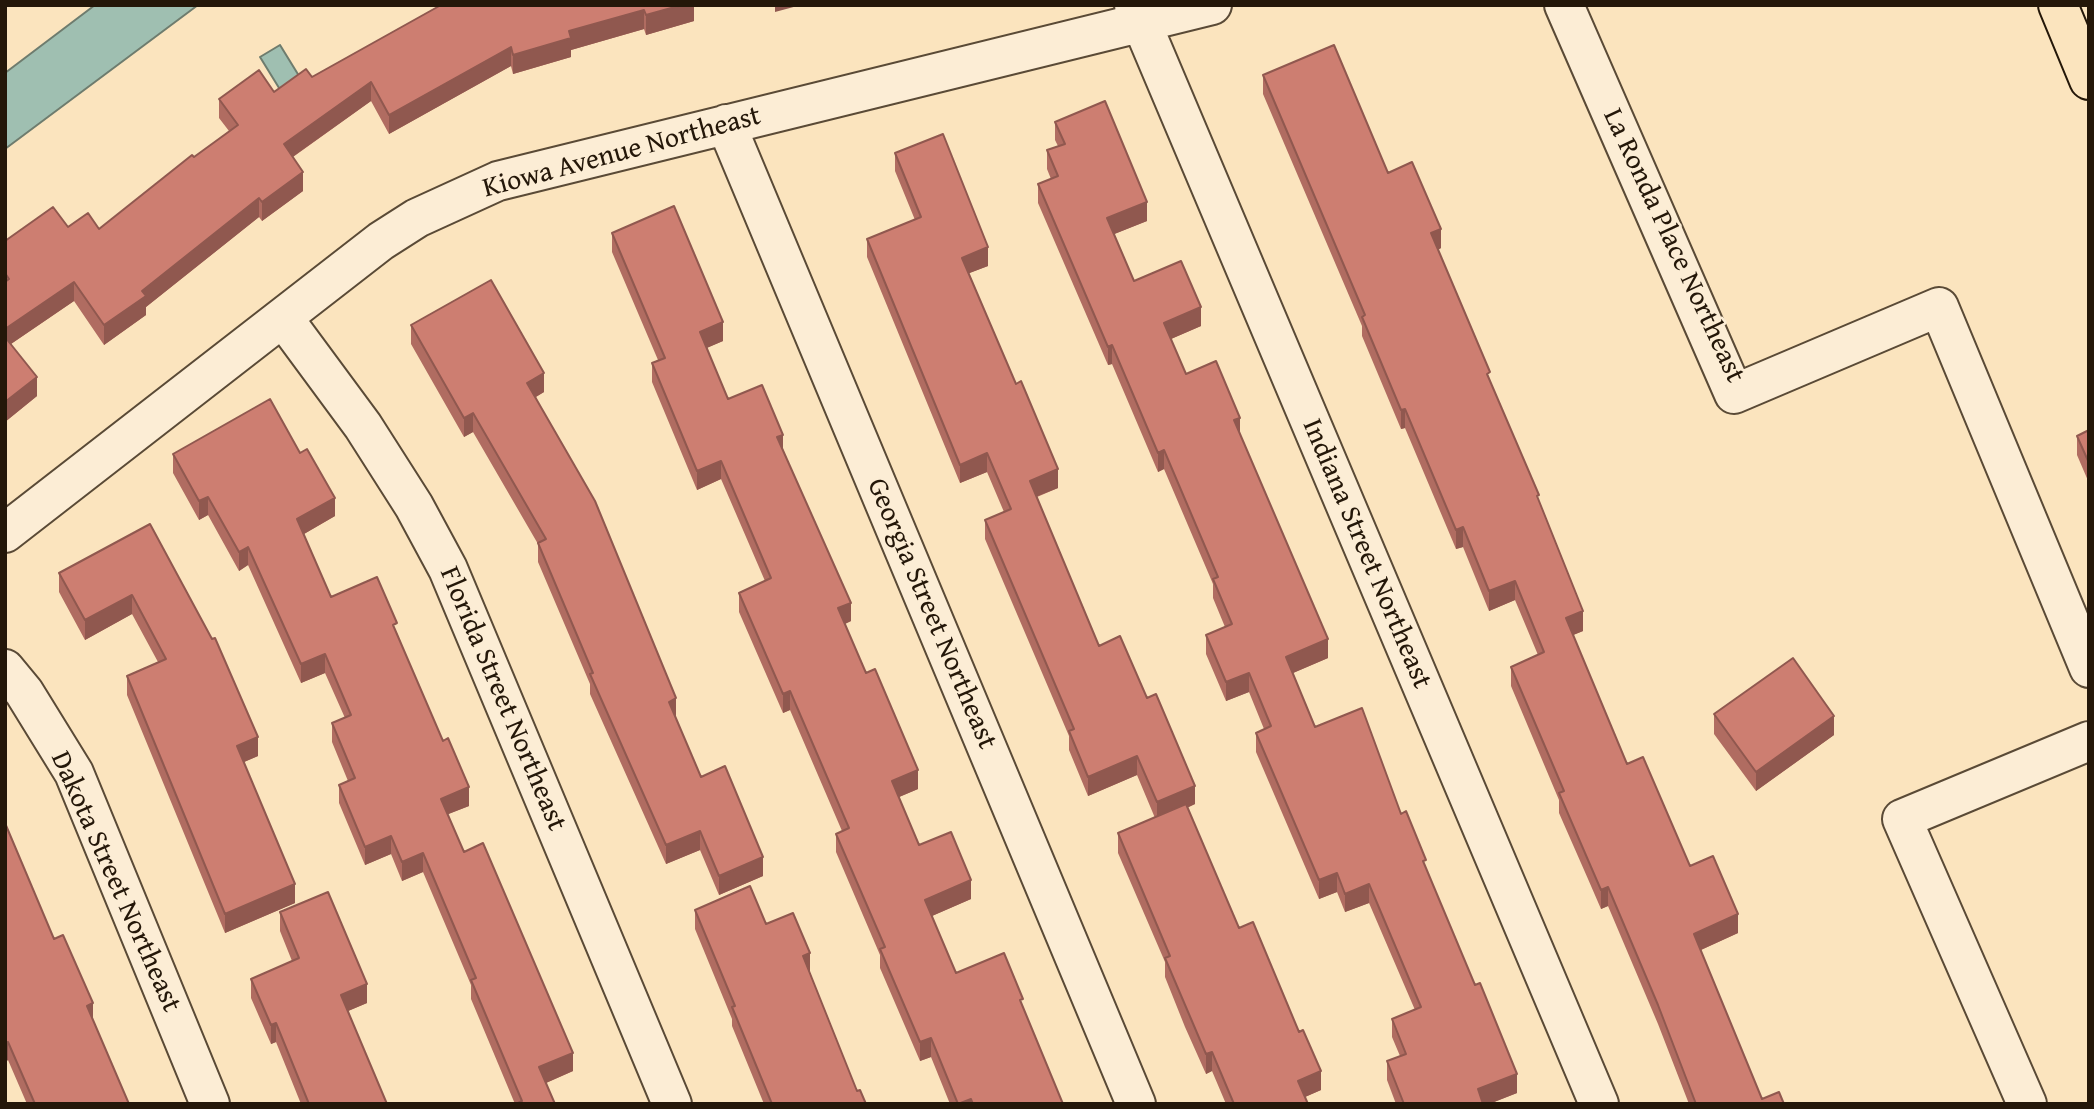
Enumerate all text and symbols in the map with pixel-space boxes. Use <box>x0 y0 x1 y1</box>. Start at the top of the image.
street label: Kiowa Avenue Northeast <box>479 100 765 206</box>
street label: La Ronda Place Northeast <box>1595 104 1751 388</box>
street label: Indiana Street Northeast <box>1294 414 1438 694</box>
street label: Georgia Street Northeast <box>859 474 1003 754</box>
street label: Florida Street Northeast <box>431 562 573 836</box>
street label: Dakota Street Northeast <box>42 747 188 1017</box>

